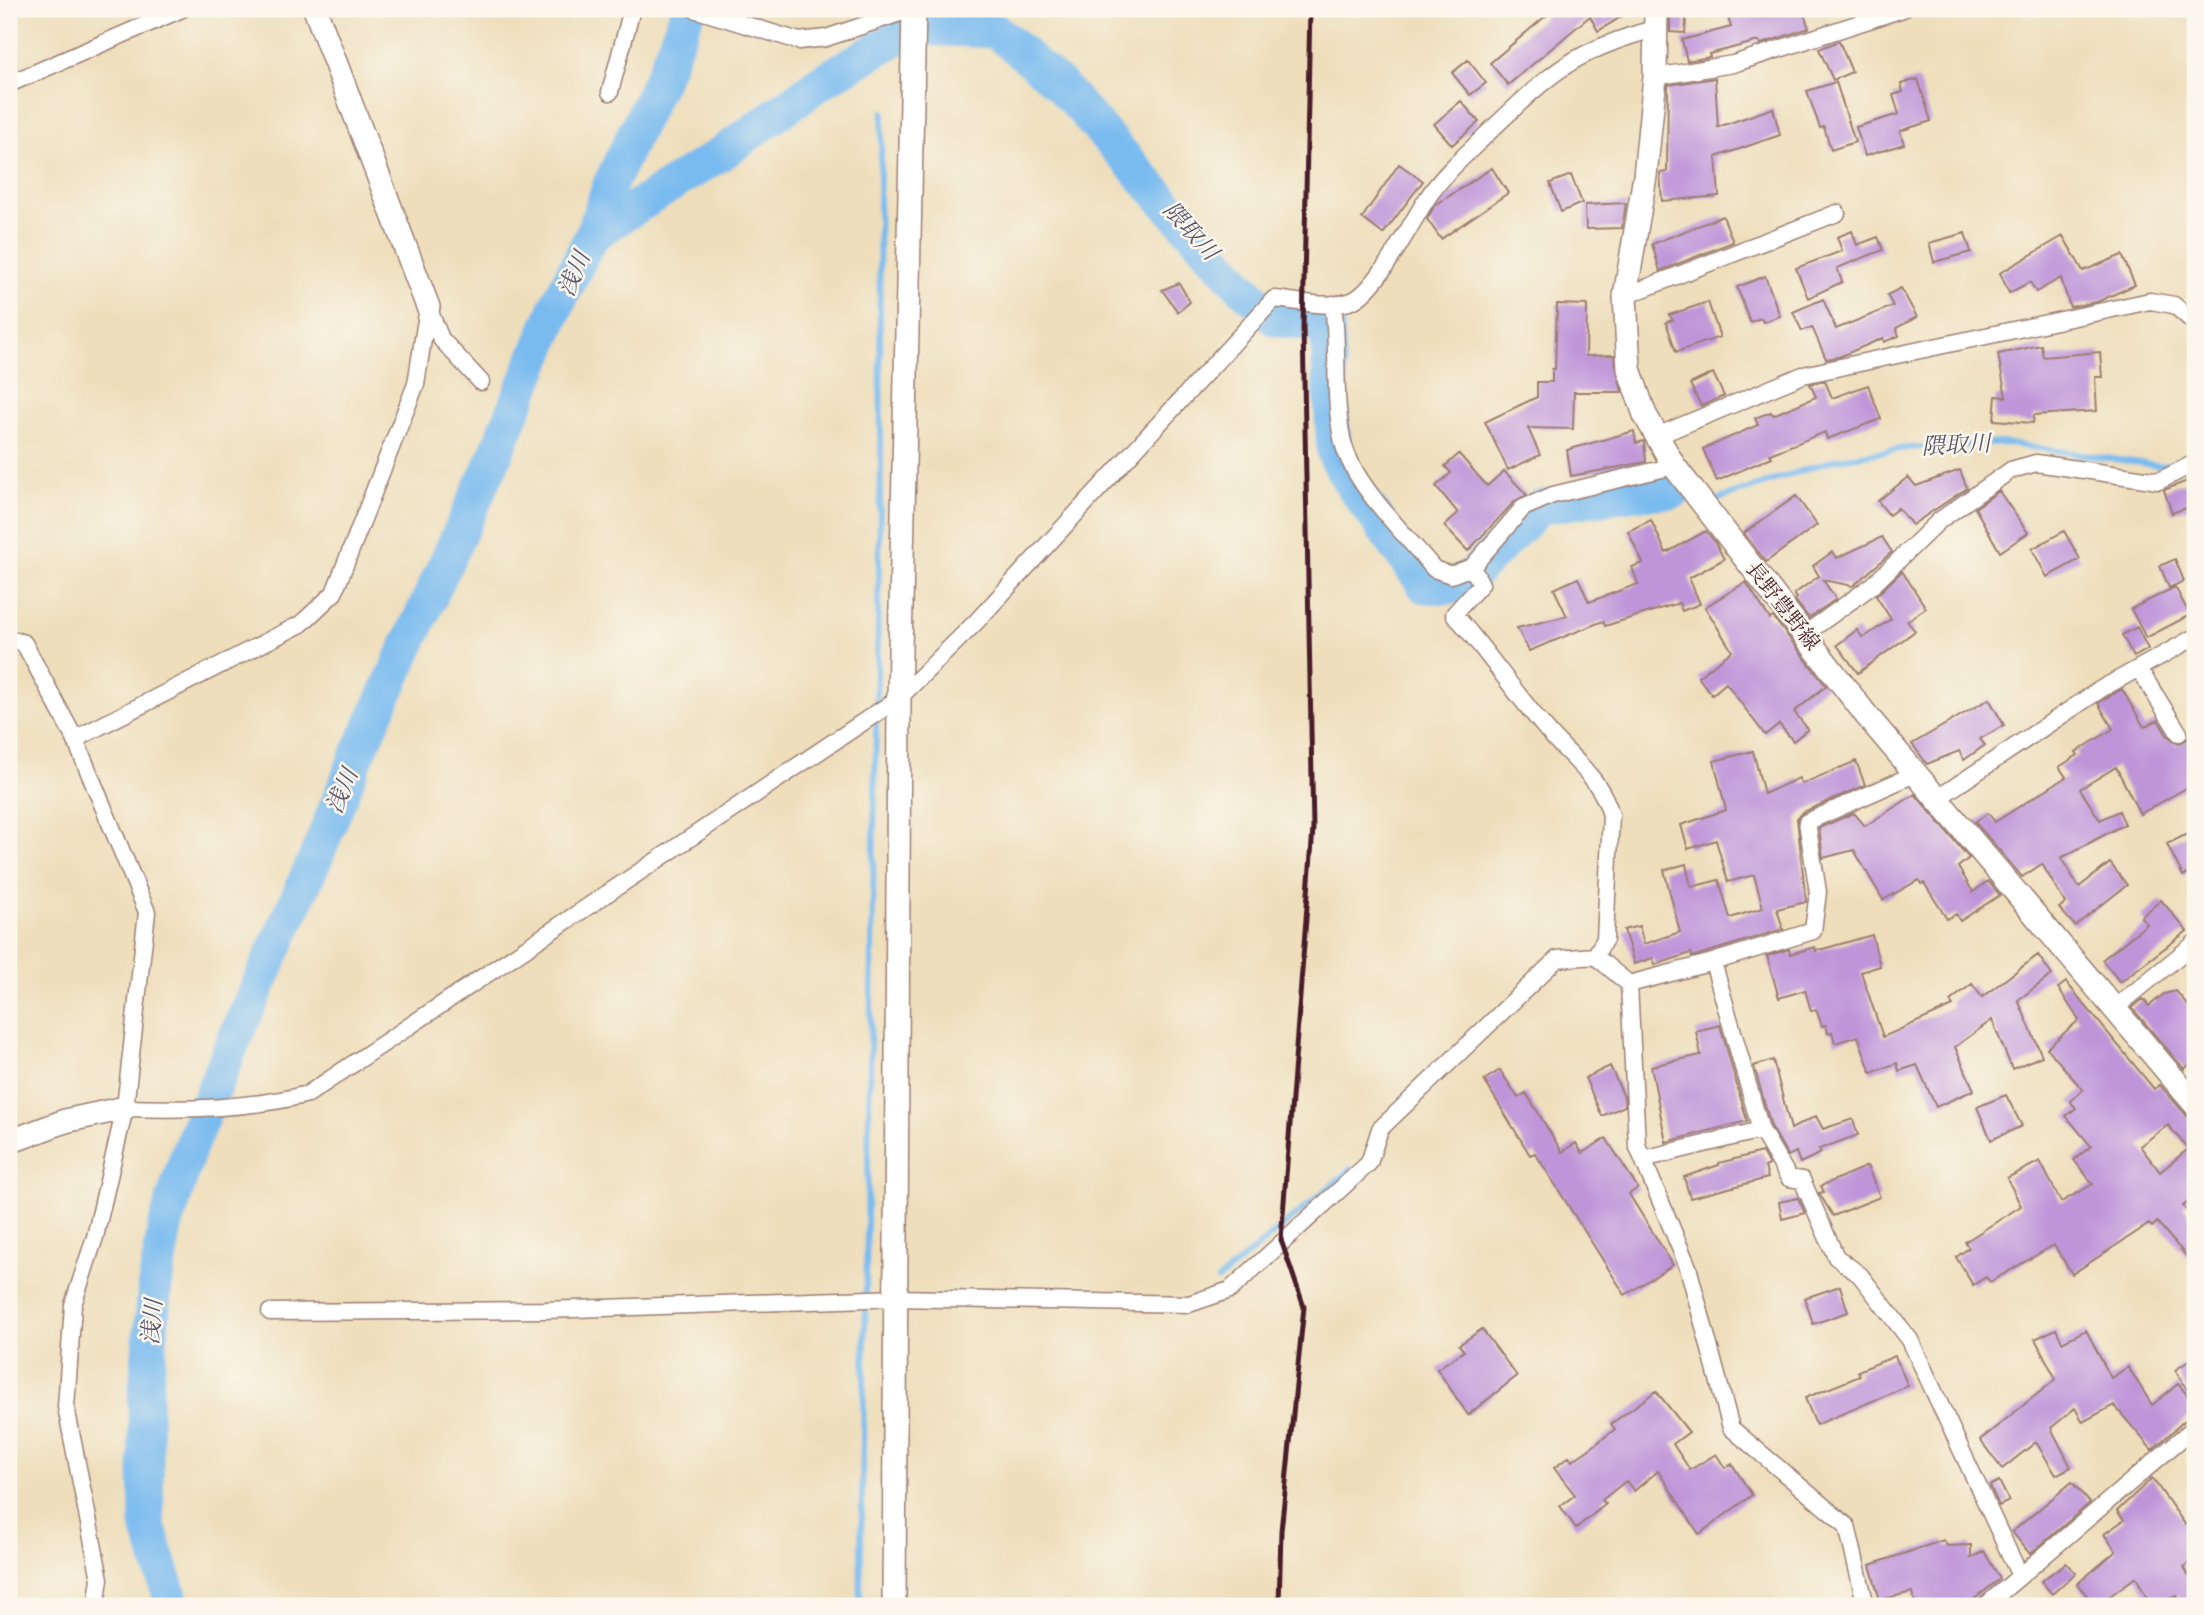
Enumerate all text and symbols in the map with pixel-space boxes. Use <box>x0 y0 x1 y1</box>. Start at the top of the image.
water label: 隈取川 <box>1156 195 1228 269</box>
water label: 浅川 <box>551 244 598 301</box>
water label: 隈取川 <box>1921 428 1994 462</box>
street label: 長野豊野線 <box>1740 556 1826 656</box>
water label: 浅川 <box>319 761 366 818</box>
water label: 浅川 <box>135 1295 170 1346</box>

